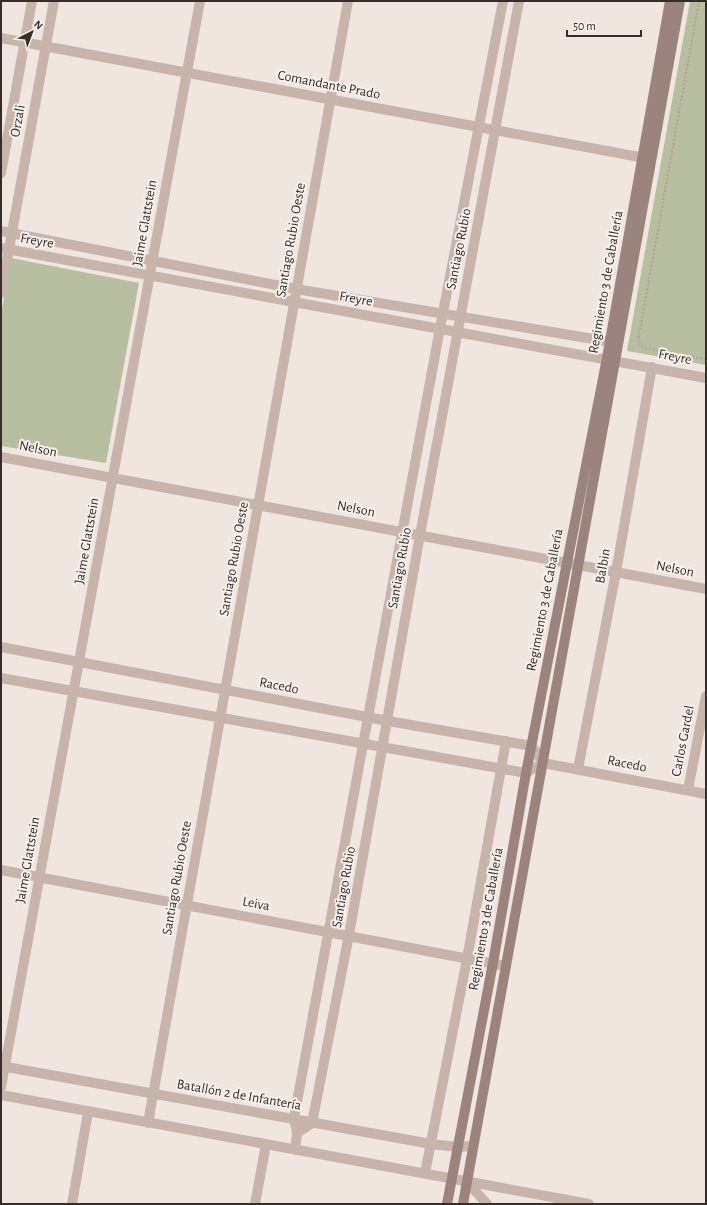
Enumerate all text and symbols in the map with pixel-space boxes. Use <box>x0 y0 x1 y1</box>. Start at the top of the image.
north arrow <box>12 12 52 52</box>
scale bar <box>567 12 641 38</box>
text: N <box>32 18 45 32</box>
text: 50 m <box>573 20 596 32</box>
street label: Comandante Prado <box>276 68 382 102</box>
street label: Orzali <box>8 104 28 138</box>
street label: Jaime Glattstein <box>131 179 159 267</box>
street label: Santiago Rubio Oeste <box>274 182 308 298</box>
street label: Santiago Rubio <box>444 207 474 291</box>
street label: Regimiento 3 de Caballería <box>587 209 626 354</box>
street label: Freyre <box>19 231 55 251</box>
street label: Freyre <box>338 289 374 309</box>
street label: Freyre <box>657 347 693 367</box>
street label: Nelson <box>18 438 58 460</box>
street label: Jaime Glattstein <box>73 497 101 585</box>
street label: Nelson <box>336 498 376 520</box>
street label: Santiago Rubio Oeste <box>217 501 251 617</box>
street label: Santiago Rubio <box>386 526 414 610</box>
street label: Regimiento 3 de Caballería <box>524 527 566 672</box>
street label: Balbin <box>593 547 613 585</box>
street label: Nelson <box>655 558 695 580</box>
street label: Racedo <box>258 675 300 697</box>
street label: Carlos Gardel <box>669 704 697 778</box>
street label: Racedo <box>606 753 648 775</box>
street label: Jaime Glattstein <box>14 816 42 904</box>
street label: Santiago Rubio Oeste <box>160 820 194 936</box>
street label: Santiago Rubio <box>330 845 358 929</box>
street label: Regimiento 3 de Caballería <box>467 846 506 991</box>
street label: Leiva <box>241 894 271 914</box>
street label: Batallón 2 de Infantería <box>176 1077 303 1113</box>

